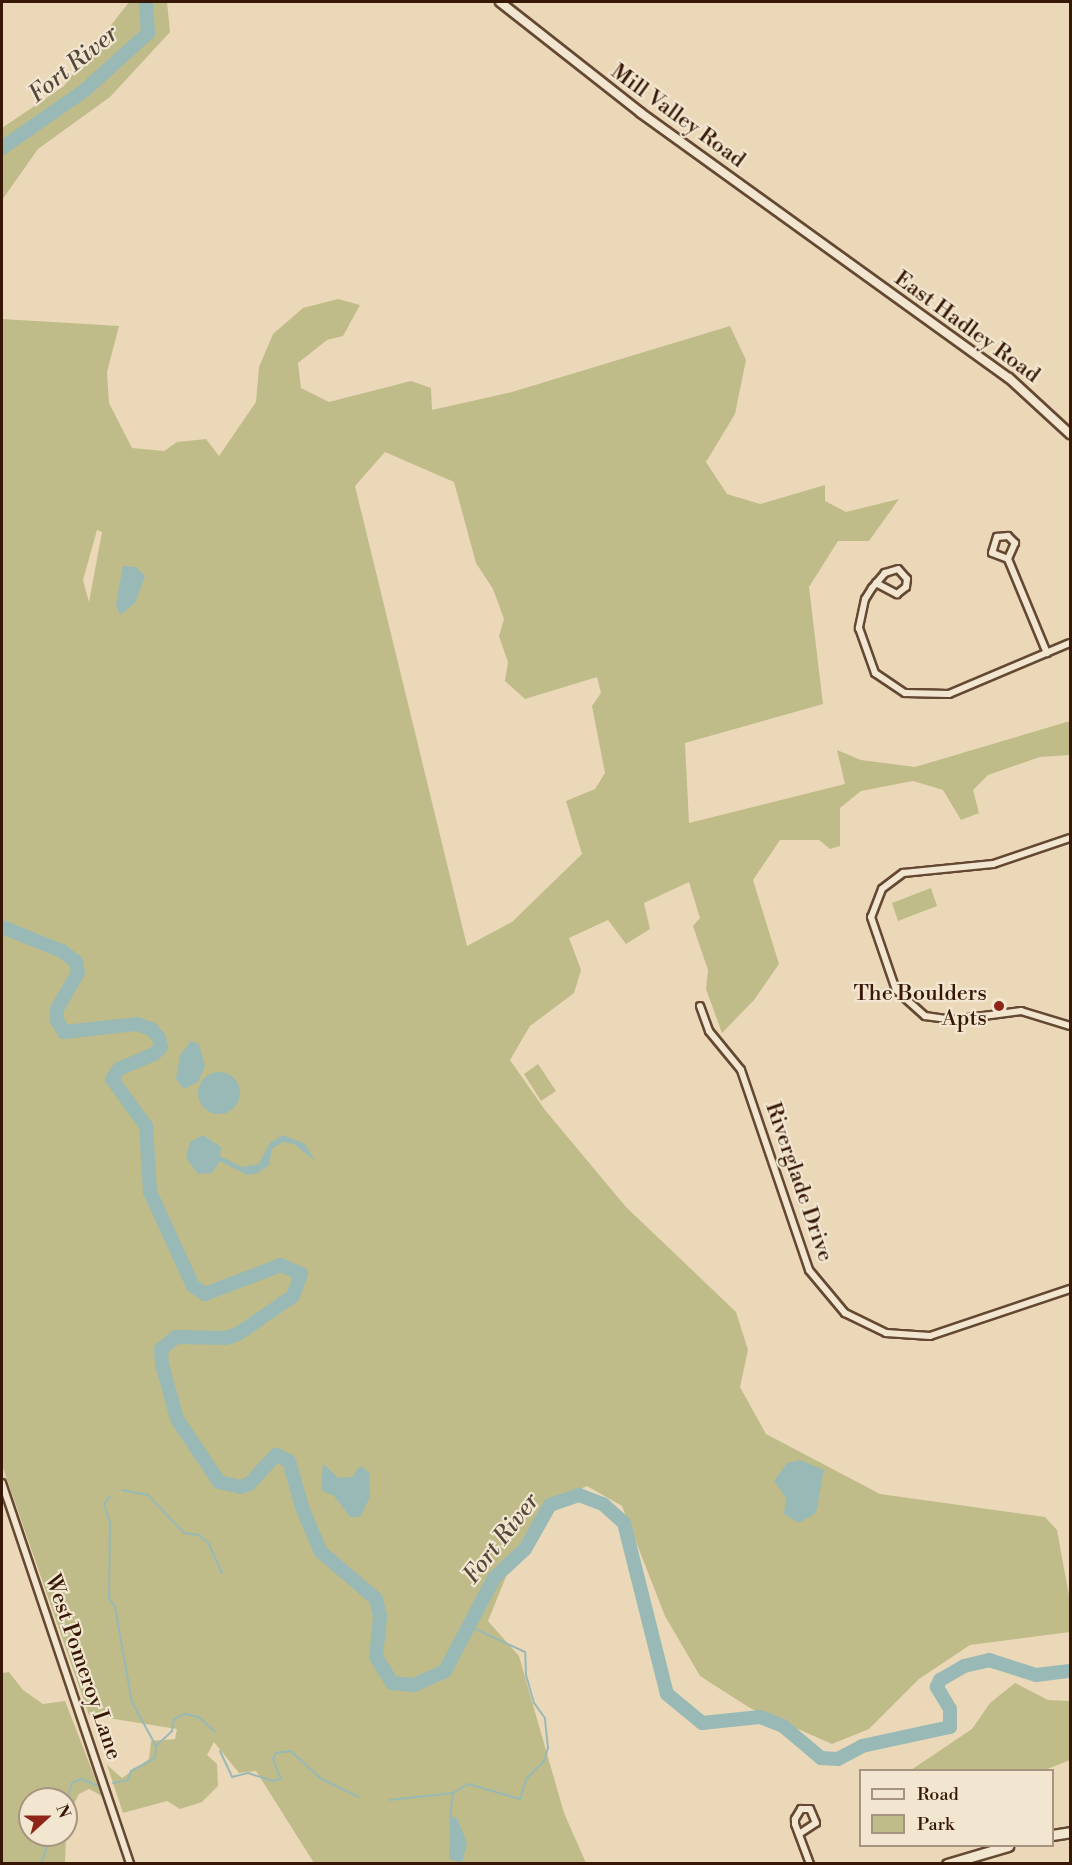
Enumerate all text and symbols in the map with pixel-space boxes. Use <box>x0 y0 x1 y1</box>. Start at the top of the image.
water label: Fort River <box>23 20 125 110</box>
street label: Mill Valley Road <box>606 58 750 174</box>
street label: East Hadley Road <box>889 265 1045 389</box>
place label: The Boulders Apts <box>854 980 987 1032</box>
marker: The Boulders Apts <box>992 999 1006 1013</box>
street label: Riverglade Drive <box>759 1099 839 1265</box>
water label: Fort River <box>458 1488 546 1590</box>
street label: West Pomeroy Lane <box>39 1571 127 1763</box>
legend <box>859 1769 1054 1847</box>
text: Road <box>917 1783 959 1806</box>
north arrow <box>18 1787 78 1847</box>
text: N <box>51 1802 75 1821</box>
text: Park <box>917 1813 954 1836</box>

